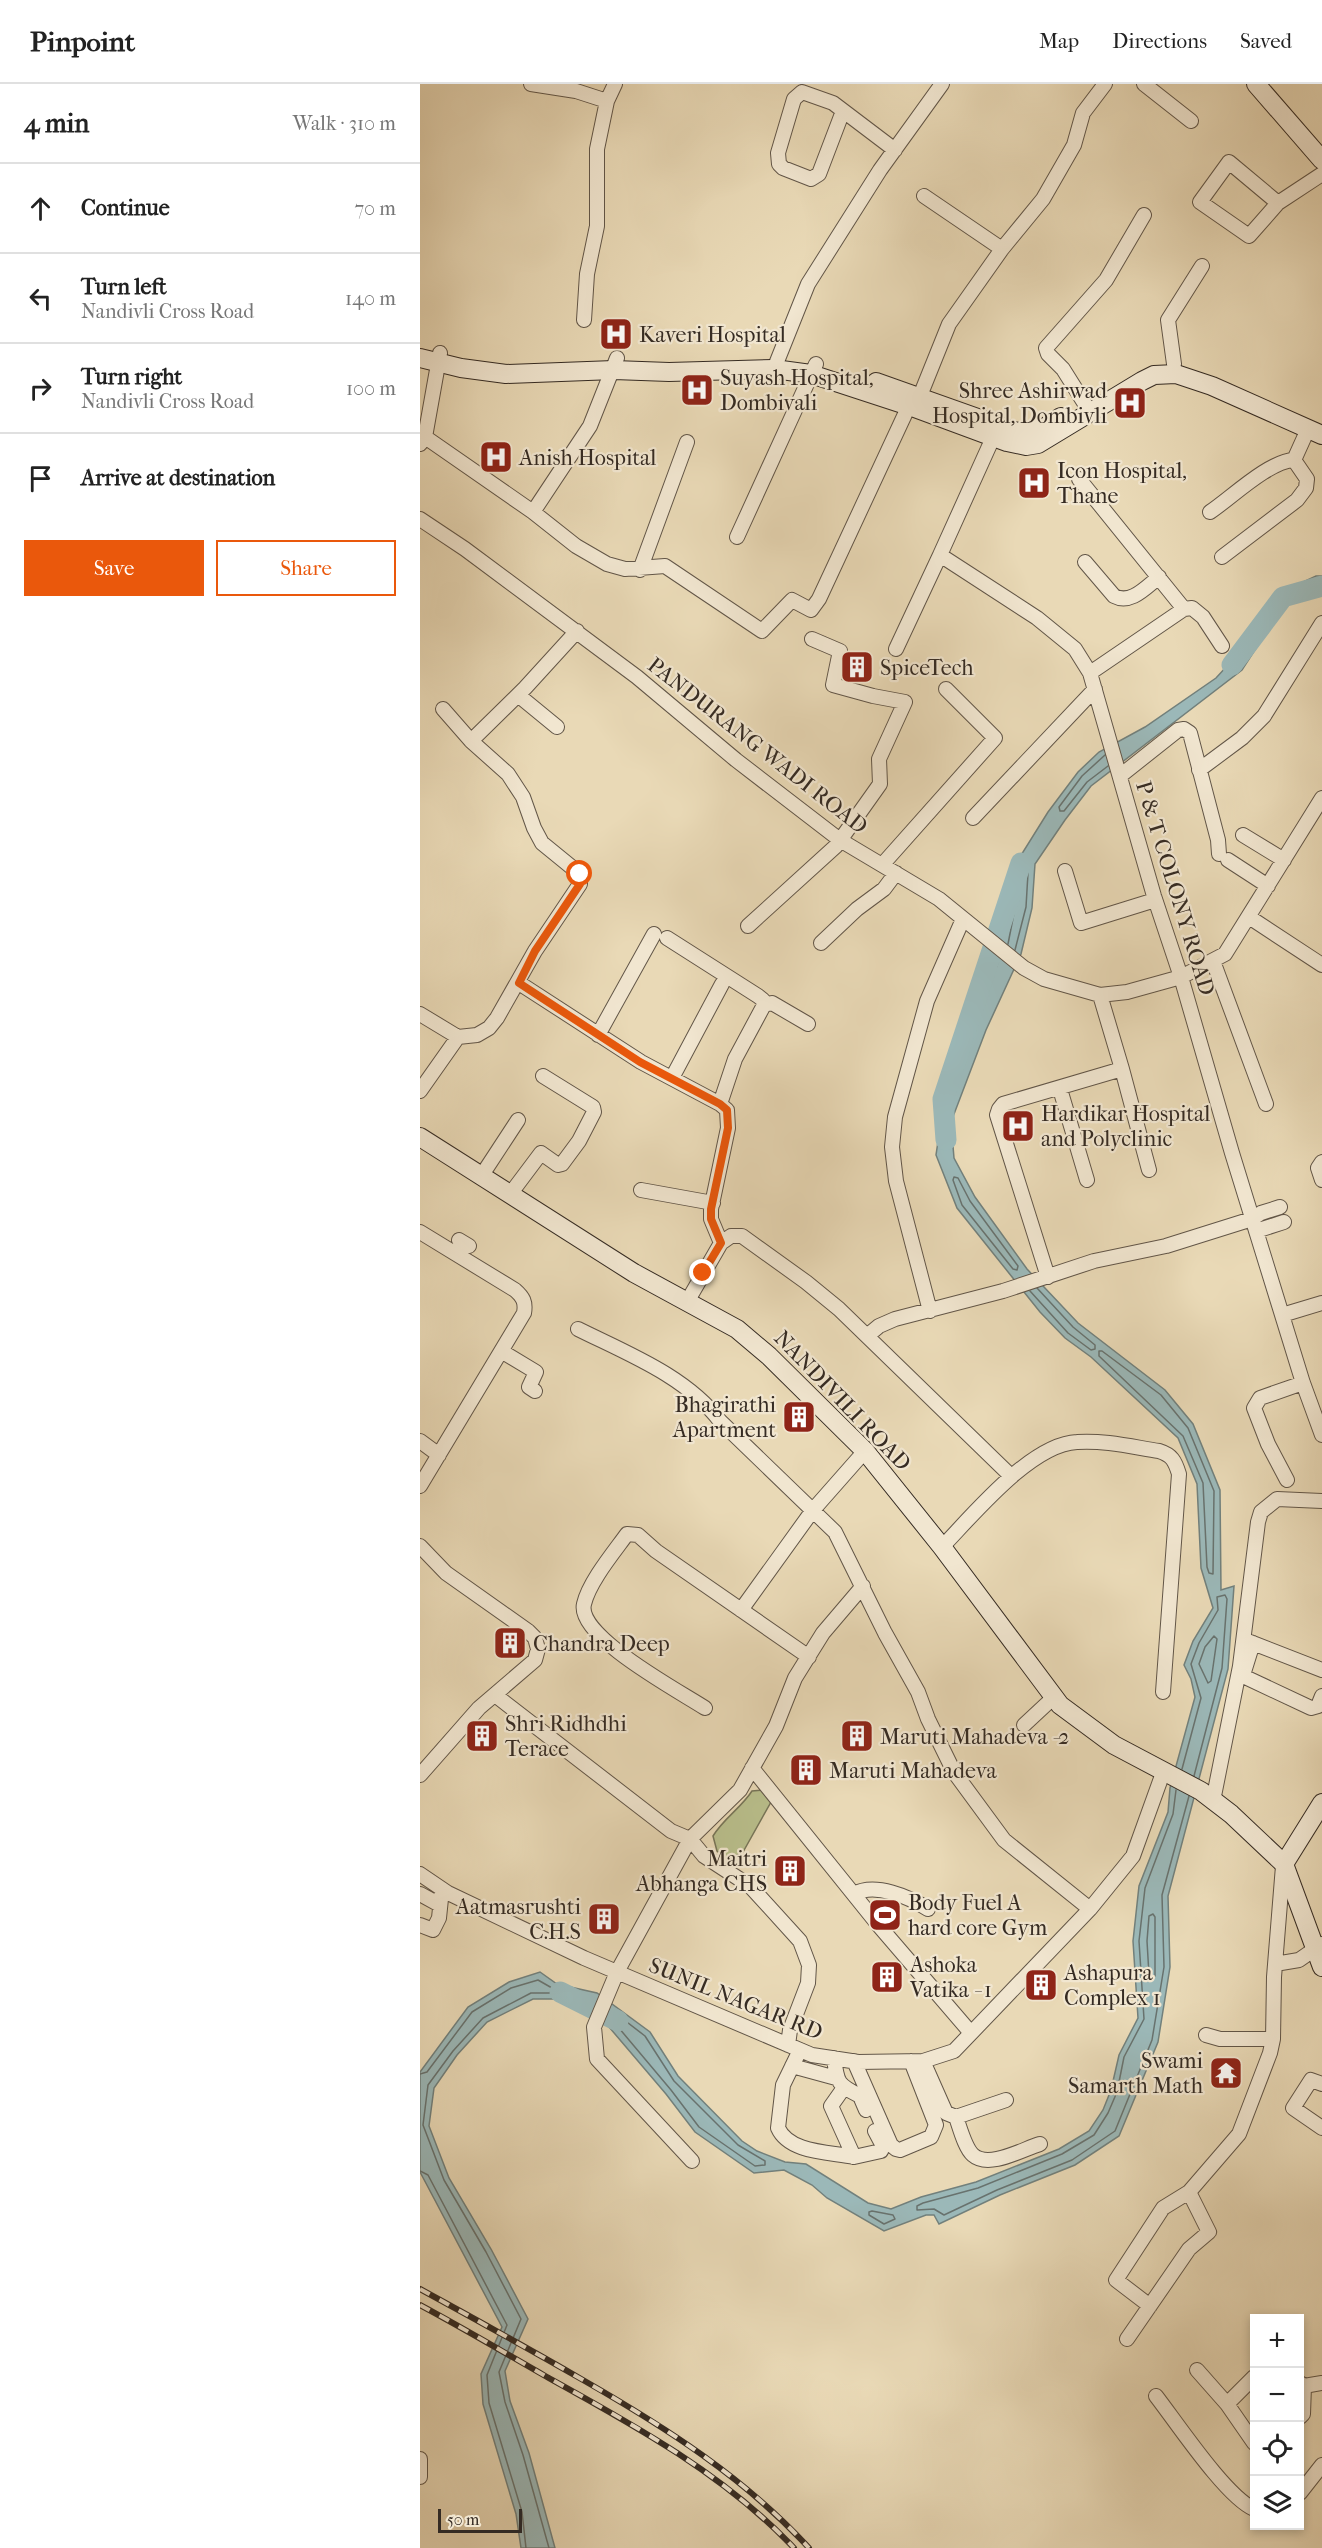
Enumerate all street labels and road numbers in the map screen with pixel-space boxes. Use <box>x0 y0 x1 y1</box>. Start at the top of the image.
street label: PANDURANG WADI ROAD <box>642 652 872 840</box>
street label: P & T COLONY ROAD <box>1130 778 1220 999</box>
street label: NANDIVILI ROAD <box>769 1325 916 1476</box>
street label: SUNIL NAGAR RD <box>645 1952 826 2046</box>

